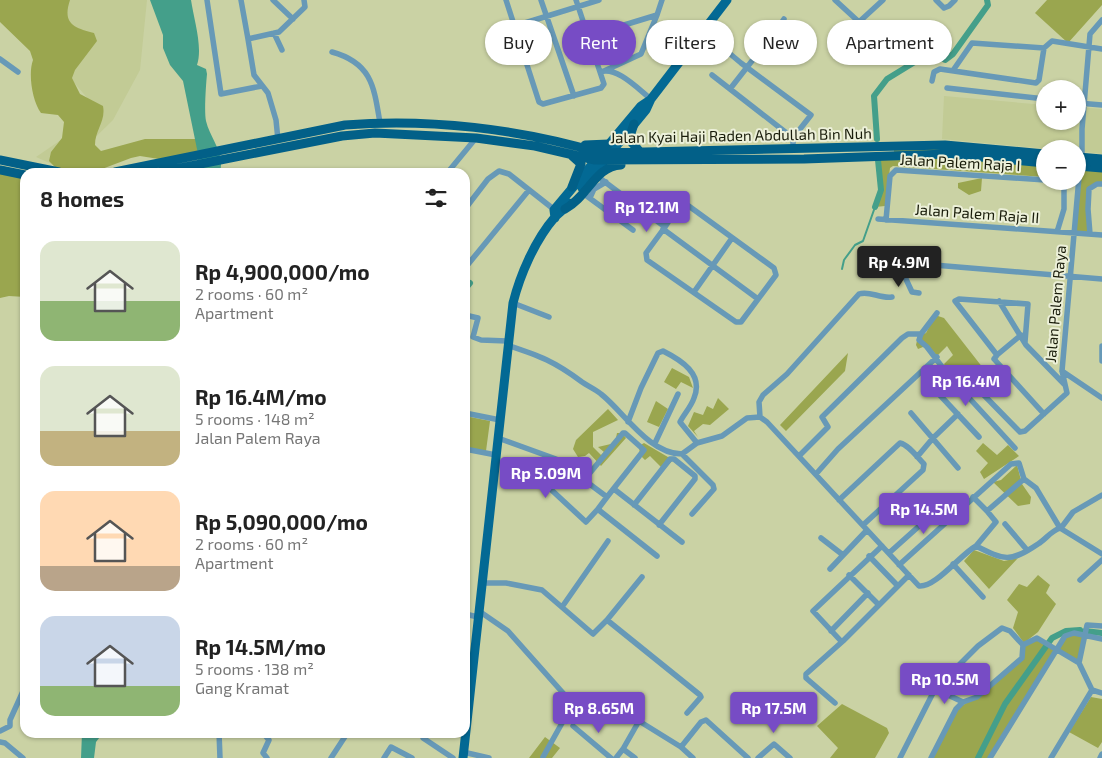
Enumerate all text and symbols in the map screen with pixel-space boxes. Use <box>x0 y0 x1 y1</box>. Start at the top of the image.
chip: Buy <box>485 20 552 65</box>
chip: Rent <box>562 20 636 65</box>
chip: Filters <box>646 20 734 65</box>
chip: New <box>744 20 817 65</box>
chip: Apartment <box>827 20 952 65</box>
map controls <box>1036 80 1086 190</box>
button: + <box>1036 80 1086 130</box>
street label: Jalan Kyai Haji Raden Abdullah Bin Nuh <box>610 124 872 147</box>
button: − <box>1036 140 1086 190</box>
street label: Jalan Palem Raja I <box>899 150 1021 175</box>
icon: filters <box>422 184 450 212</box>
text: 8 homes <box>40 186 124 211</box>
pin: Rp 12.1M <box>595 190 699 233</box>
text: Rp 12.1M <box>615 197 679 216</box>
street label: Jalan Palem Raja II <box>914 200 1040 227</box>
street label: Jalan Palem Raya <box>1041 244 1069 363</box>
pin: Rp 4.9M <box>853 246 945 288</box>
text: Rp 4.9M <box>868 252 930 271</box>
text: Rp 4,900,000/mo <box>195 259 370 284</box>
icon: home <box>80 261 140 321</box>
text: 2 rooms · 60 m² <box>195 284 308 303</box>
text: Apartment <box>195 303 274 322</box>
pin: Rp 16.4M <box>914 364 1018 407</box>
text: Rp 16.4M <box>932 371 1000 390</box>
text: Rp 16.4M/mo <box>195 384 327 409</box>
icon: home <box>80 386 140 446</box>
text: 5 rooms · 148 m² <box>195 409 315 428</box>
text: Jalan Palem Raya <box>195 428 321 447</box>
pin: Rp 5.09M <box>494 456 598 499</box>
text: Rp 5.09M <box>511 463 581 482</box>
pin: Rp 14.5M <box>872 492 976 535</box>
text: Rp 14.5M <box>890 499 958 518</box>
text: Rp 5,090,000/mo <box>195 509 368 534</box>
icon: home <box>80 511 140 571</box>
text: 2 rooms · 60 m² <box>195 534 308 553</box>
text: Apartment <box>195 553 274 572</box>
text: Rp 14.5M/mo <box>195 634 326 659</box>
icon: home <box>80 636 140 696</box>
text: 5 rooms · 138 m² <box>195 659 314 678</box>
pin: Rp 10.5M <box>893 662 997 705</box>
text: Rp 10.5M <box>911 669 979 688</box>
text: Gang Kramat <box>195 678 289 697</box>
pin: Rp 8.65M <box>547 692 651 734</box>
pin: Rp 17.5M <box>722 692 826 734</box>
text: Rp 8.65M <box>564 698 634 717</box>
text: Rp 17.5M <box>741 698 807 717</box>

